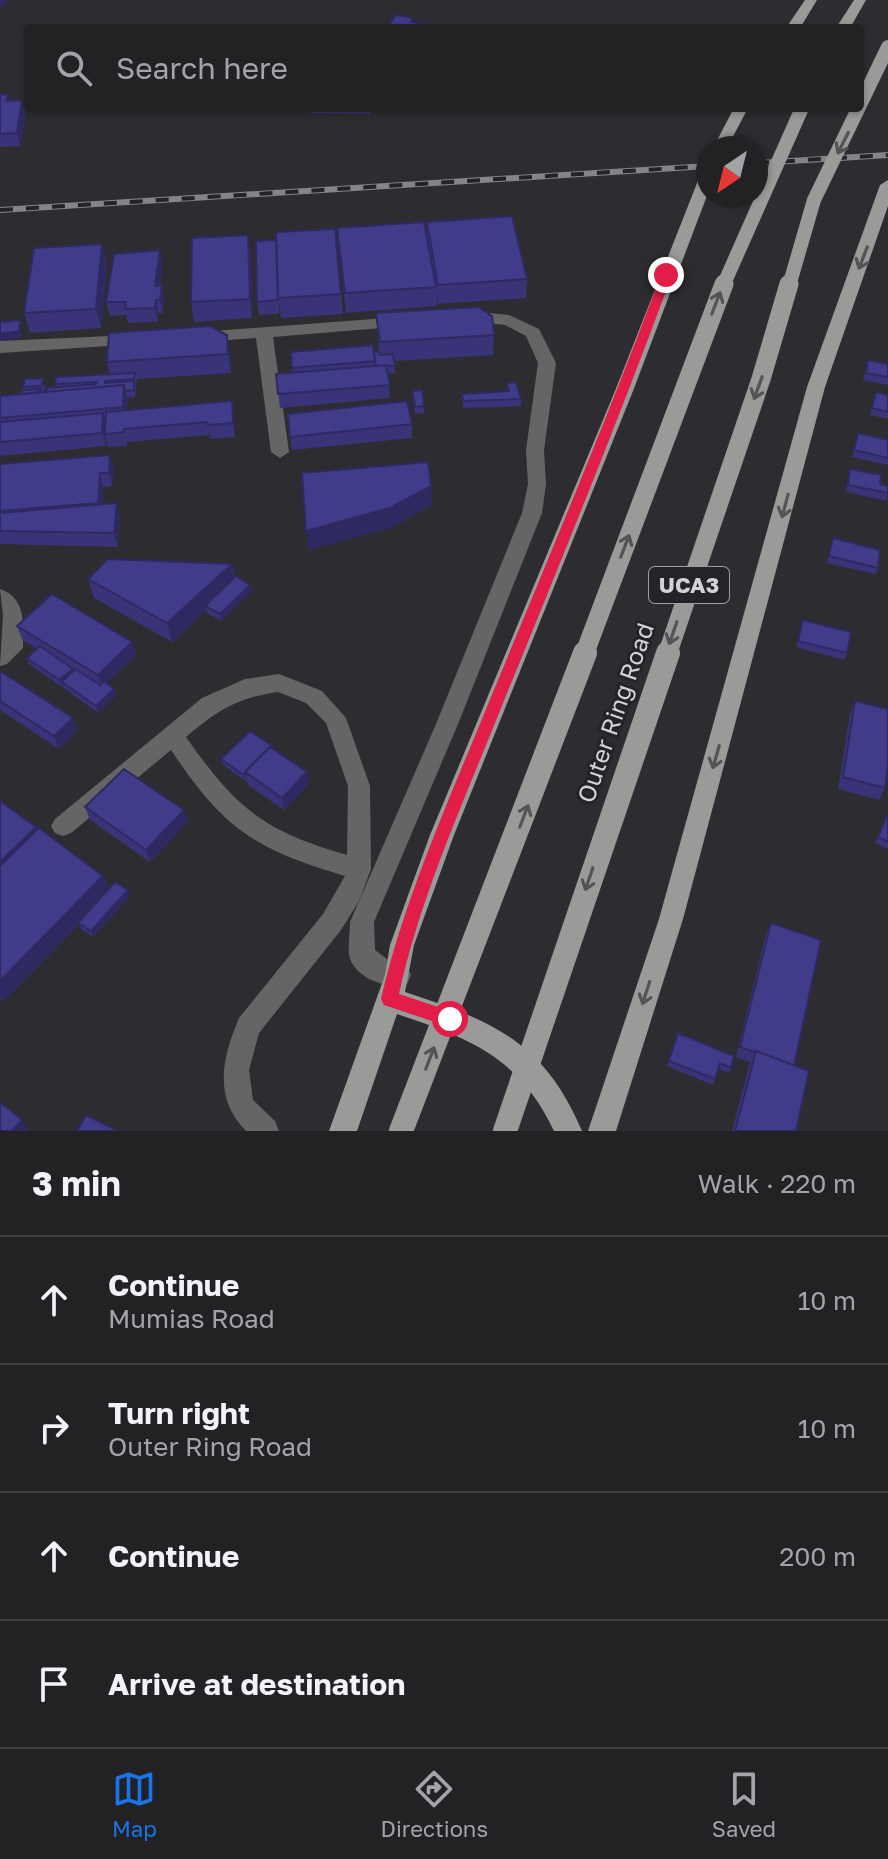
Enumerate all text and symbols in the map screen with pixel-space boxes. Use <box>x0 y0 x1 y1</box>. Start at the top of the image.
search box <box>24 24 864 112</box>
icon: search <box>52 46 96 90</box>
text: Search here <box>116 50 288 86</box>
one-way arrow <box>835 130 851 154</box>
north arrow <box>696 136 768 208</box>
one-way arrow <box>855 246 869 270</box>
route end <box>648 257 684 293</box>
one-way arrow <box>710 291 724 316</box>
one-way arrow <box>750 375 764 399</box>
one-way arrow <box>776 493 791 519</box>
one-way arrow <box>619 535 633 559</box>
road number: UCA3 <box>649 567 729 603</box>
street label: Outer Ring Road <box>570 619 659 806</box>
one-way arrow <box>664 620 679 645</box>
one-way arrow <box>708 743 723 769</box>
one-way arrow <box>518 804 532 829</box>
one-way arrow <box>581 866 595 891</box>
one-way arrow <box>638 980 653 1005</box>
route start <box>432 1001 468 1037</box>
one-way arrow <box>424 1046 438 1071</box>
text: 3 min <box>32 1163 121 1203</box>
text: Walk · 220 m <box>698 1168 856 1199</box>
text: Continue <box>108 1267 239 1303</box>
icon: ahead <box>32 1278 76 1322</box>
text: 10 m <box>798 1285 856 1316</box>
text: Mumias Road <box>108 1303 275 1334</box>
text: Turn right <box>108 1395 250 1431</box>
icon: right <box>32 1406 76 1450</box>
text: 10 m <box>798 1413 856 1444</box>
text: Outer Ring Road <box>108 1431 312 1462</box>
icon: ahead <box>32 1534 76 1578</box>
text: Continue <box>108 1538 239 1574</box>
text: 200 m <box>779 1541 856 1572</box>
icon: arrive <box>32 1662 76 1706</box>
text: Arrive at destination <box>108 1666 405 1702</box>
tab: Map <box>112 1767 157 1842</box>
tab: Directions <box>381 1767 488 1842</box>
tab: Saved <box>712 1767 776 1842</box>

